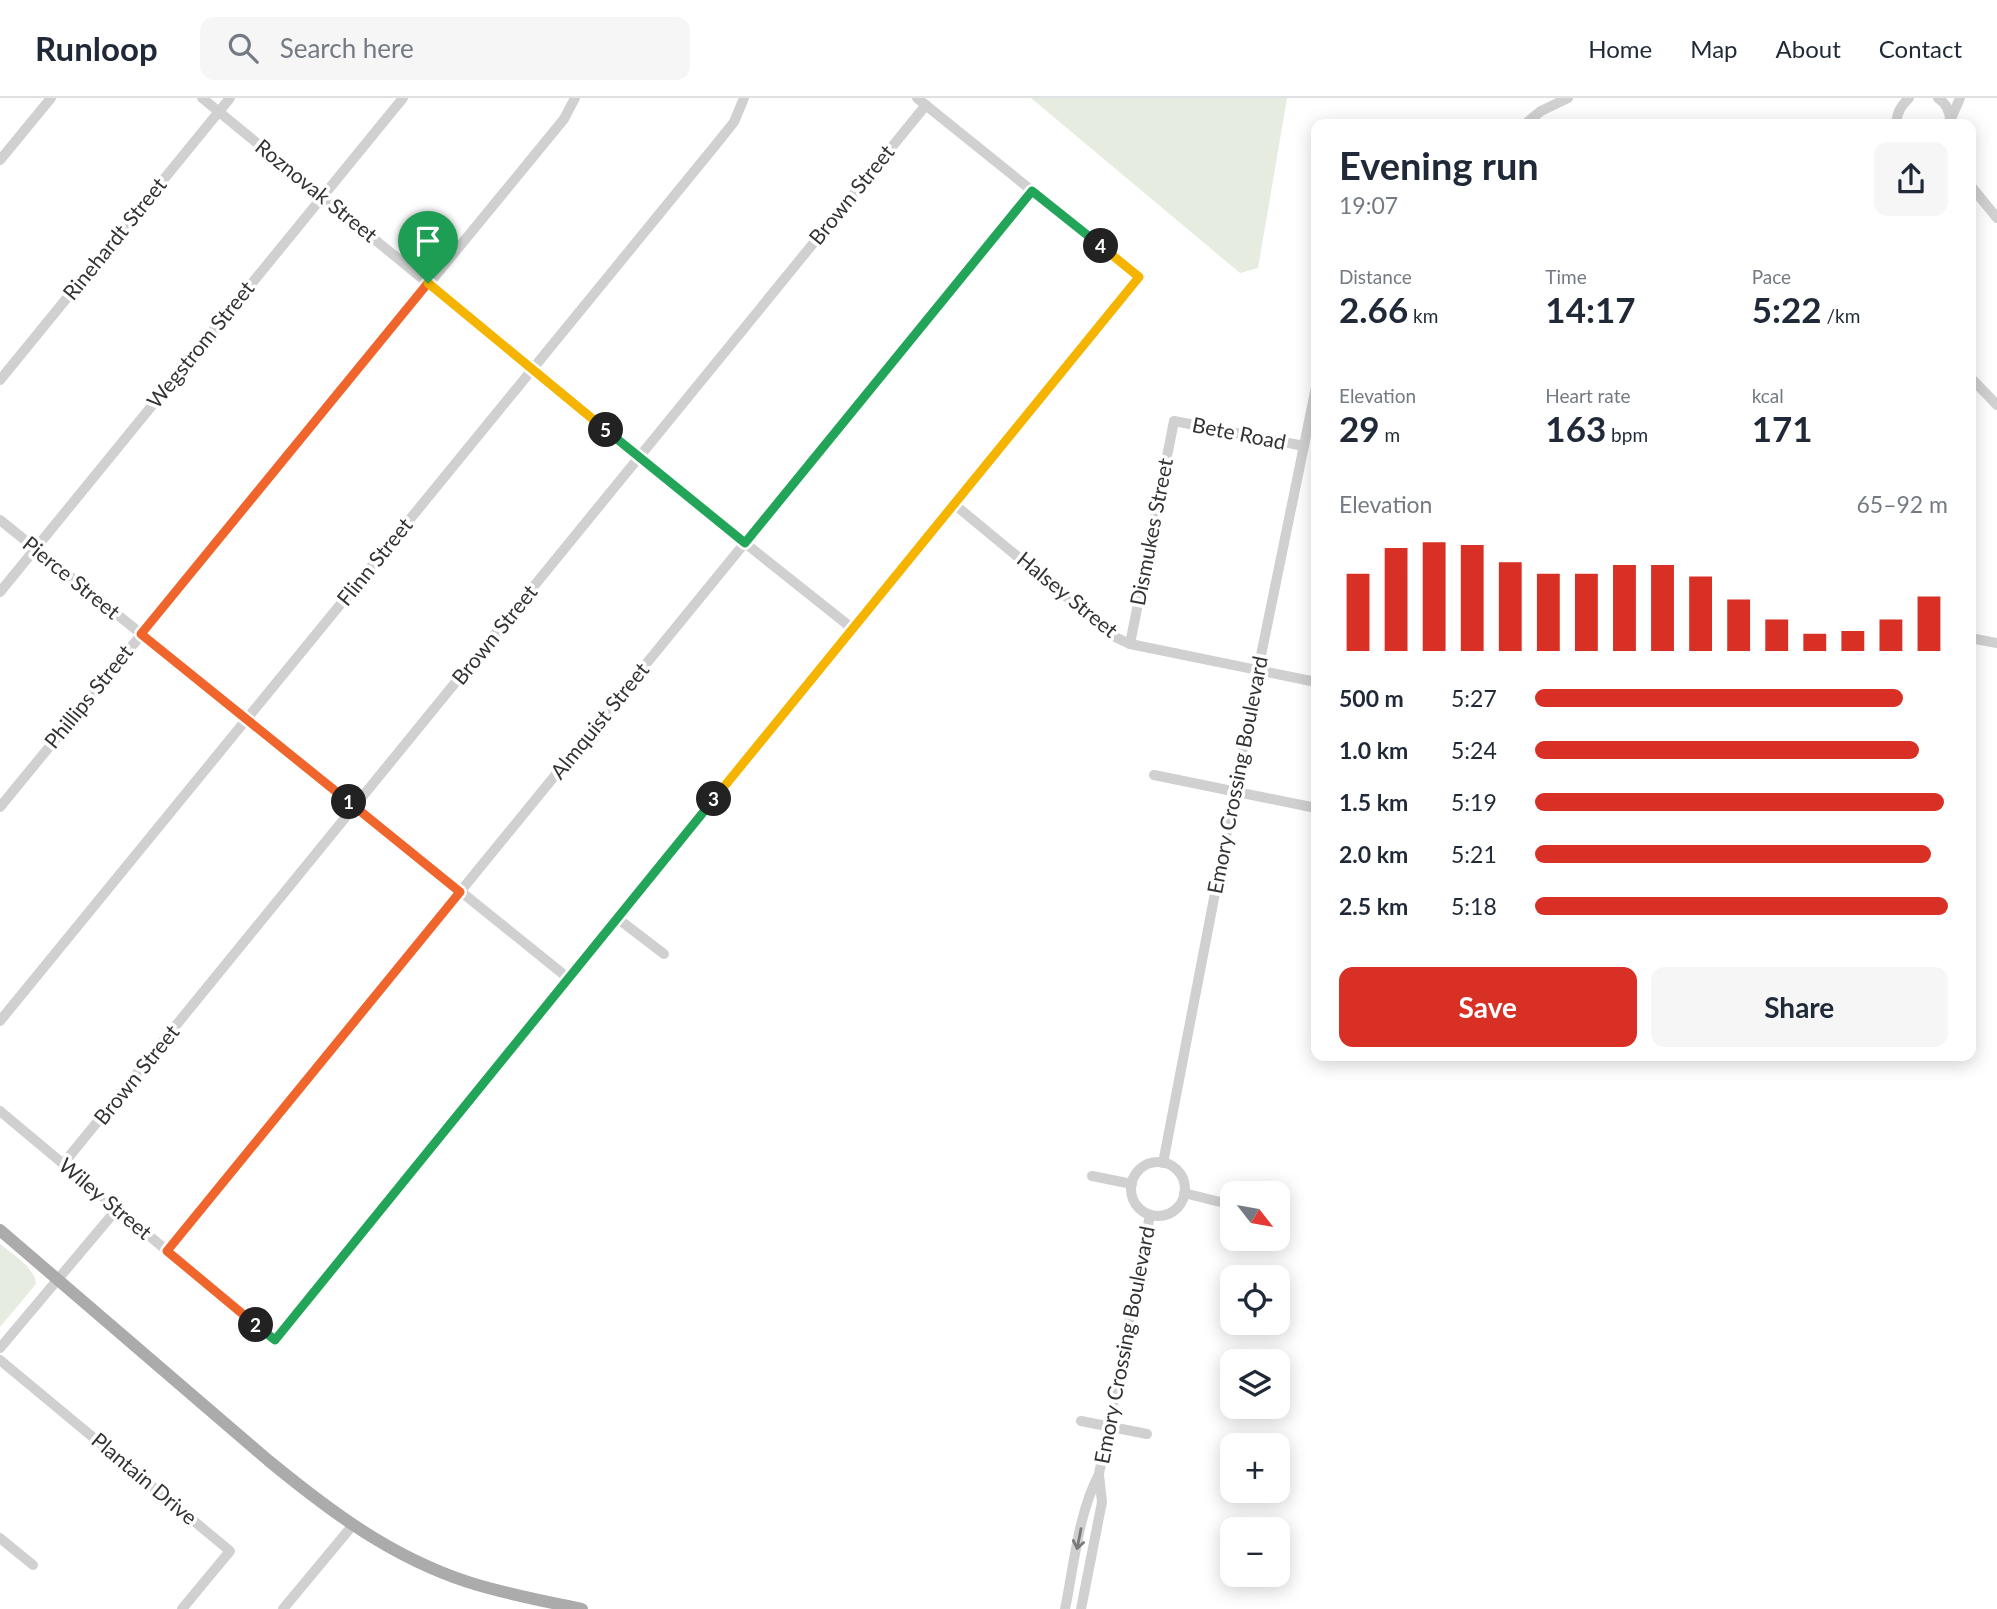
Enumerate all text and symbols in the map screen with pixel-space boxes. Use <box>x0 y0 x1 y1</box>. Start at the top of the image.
search box <box>200 17 690 80</box>
text: Runloop <box>35 28 158 68</box>
icon: search <box>224 29 262 67</box>
text: Search here <box>280 32 414 64</box>
text: Home <box>1588 34 1652 63</box>
text: Map <box>1690 34 1738 63</box>
text: About <box>1776 34 1841 63</box>
text: Contact <box>1879 34 1962 63</box>
street label: Roznovak Street <box>251 133 383 247</box>
street label: Brown Street <box>803 139 899 249</box>
text: Evening run <box>1339 142 1539 188</box>
button: share <box>1874 142 1948 216</box>
street label: Rinehardt Street <box>57 171 171 304</box>
text: 19:07 <box>1339 191 1398 219</box>
pin <box>398 211 458 283</box>
icon: arrive <box>409 222 447 260</box>
pin: 4 <box>1084 228 1118 264</box>
text: 4 <box>1095 234 1106 257</box>
text: Distance <box>1339 265 1412 288</box>
text: Time <box>1545 265 1587 288</box>
text: Pace <box>1752 265 1791 288</box>
street label: Wegstrom Street <box>141 275 259 413</box>
text: 2.66 <box>1339 288 1408 330</box>
text: 14:17 <box>1545 288 1636 330</box>
text: 5:22 <box>1752 288 1822 330</box>
text: km <box>1408 304 1438 327</box>
text: /km <box>1822 304 1860 327</box>
text: Elevation <box>1339 384 1416 407</box>
text: Heart rate <box>1545 384 1631 407</box>
text: kcal <box>1752 384 1784 407</box>
text: 29 <box>1339 407 1380 449</box>
text: 163 <box>1545 407 1606 449</box>
text: 171 <box>1752 407 1813 449</box>
street label: Bete Road <box>1190 411 1288 454</box>
pin: 5 <box>588 412 624 448</box>
text: 5 <box>600 418 611 441</box>
text: m <box>1380 423 1400 446</box>
text: bpm <box>1606 423 1648 446</box>
street label: Dismukes Street <box>1124 455 1177 608</box>
text: Elevation <box>1339 490 1432 518</box>
text: 65–92 m <box>1856 490 1948 518</box>
street label: Flinn Street <box>331 512 417 610</box>
street label: Pierce Street <box>18 530 126 624</box>
street label: Halsey Street <box>1013 546 1124 642</box>
street label: Brown Street <box>446 579 542 689</box>
street label: Phillips Street <box>39 639 137 753</box>
street label: Emory Crossing Boulevard <box>1201 654 1272 896</box>
street label: Almquist Street <box>544 657 654 783</box>
text: 500 m <box>1339 684 1404 712</box>
text: 5:27 <box>1451 684 1497 712</box>
text: 1.0 km <box>1339 736 1408 764</box>
text: 5:24 <box>1451 736 1497 764</box>
pin: 3 <box>696 782 732 816</box>
pin: 1 <box>332 784 366 820</box>
text: 3 <box>708 787 719 810</box>
text: 1.5 km <box>1339 788 1408 816</box>
text: 5:19 <box>1451 788 1497 816</box>
text: 1 <box>343 790 354 813</box>
text: 2.0 km <box>1339 840 1408 868</box>
text: 5:21 <box>1451 840 1497 868</box>
text: 2.5 km <box>1339 892 1408 920</box>
text: 5:18 <box>1451 892 1497 920</box>
button: Save <box>1339 967 1637 1047</box>
button: Share <box>1651 967 1948 1047</box>
street label: Brown Street <box>88 1019 184 1129</box>
street label: Wiley Street <box>54 1152 158 1244</box>
north arrow <box>1220 1181 1290 1251</box>
map controls <box>1220 1181 1290 1587</box>
street label: Emory Crossing Boulevard <box>1088 1224 1159 1466</box>
button: locate <box>1220 1265 1290 1335</box>
pin: 2 <box>238 1308 274 1342</box>
text: 2 <box>250 1313 261 1336</box>
button: layers <box>1220 1349 1290 1419</box>
street label: Plantain Drive <box>87 1427 203 1529</box>
button: + <box>1220 1433 1290 1503</box>
button: − <box>1220 1517 1290 1587</box>
one-way arrow <box>1072 1527 1085 1550</box>

